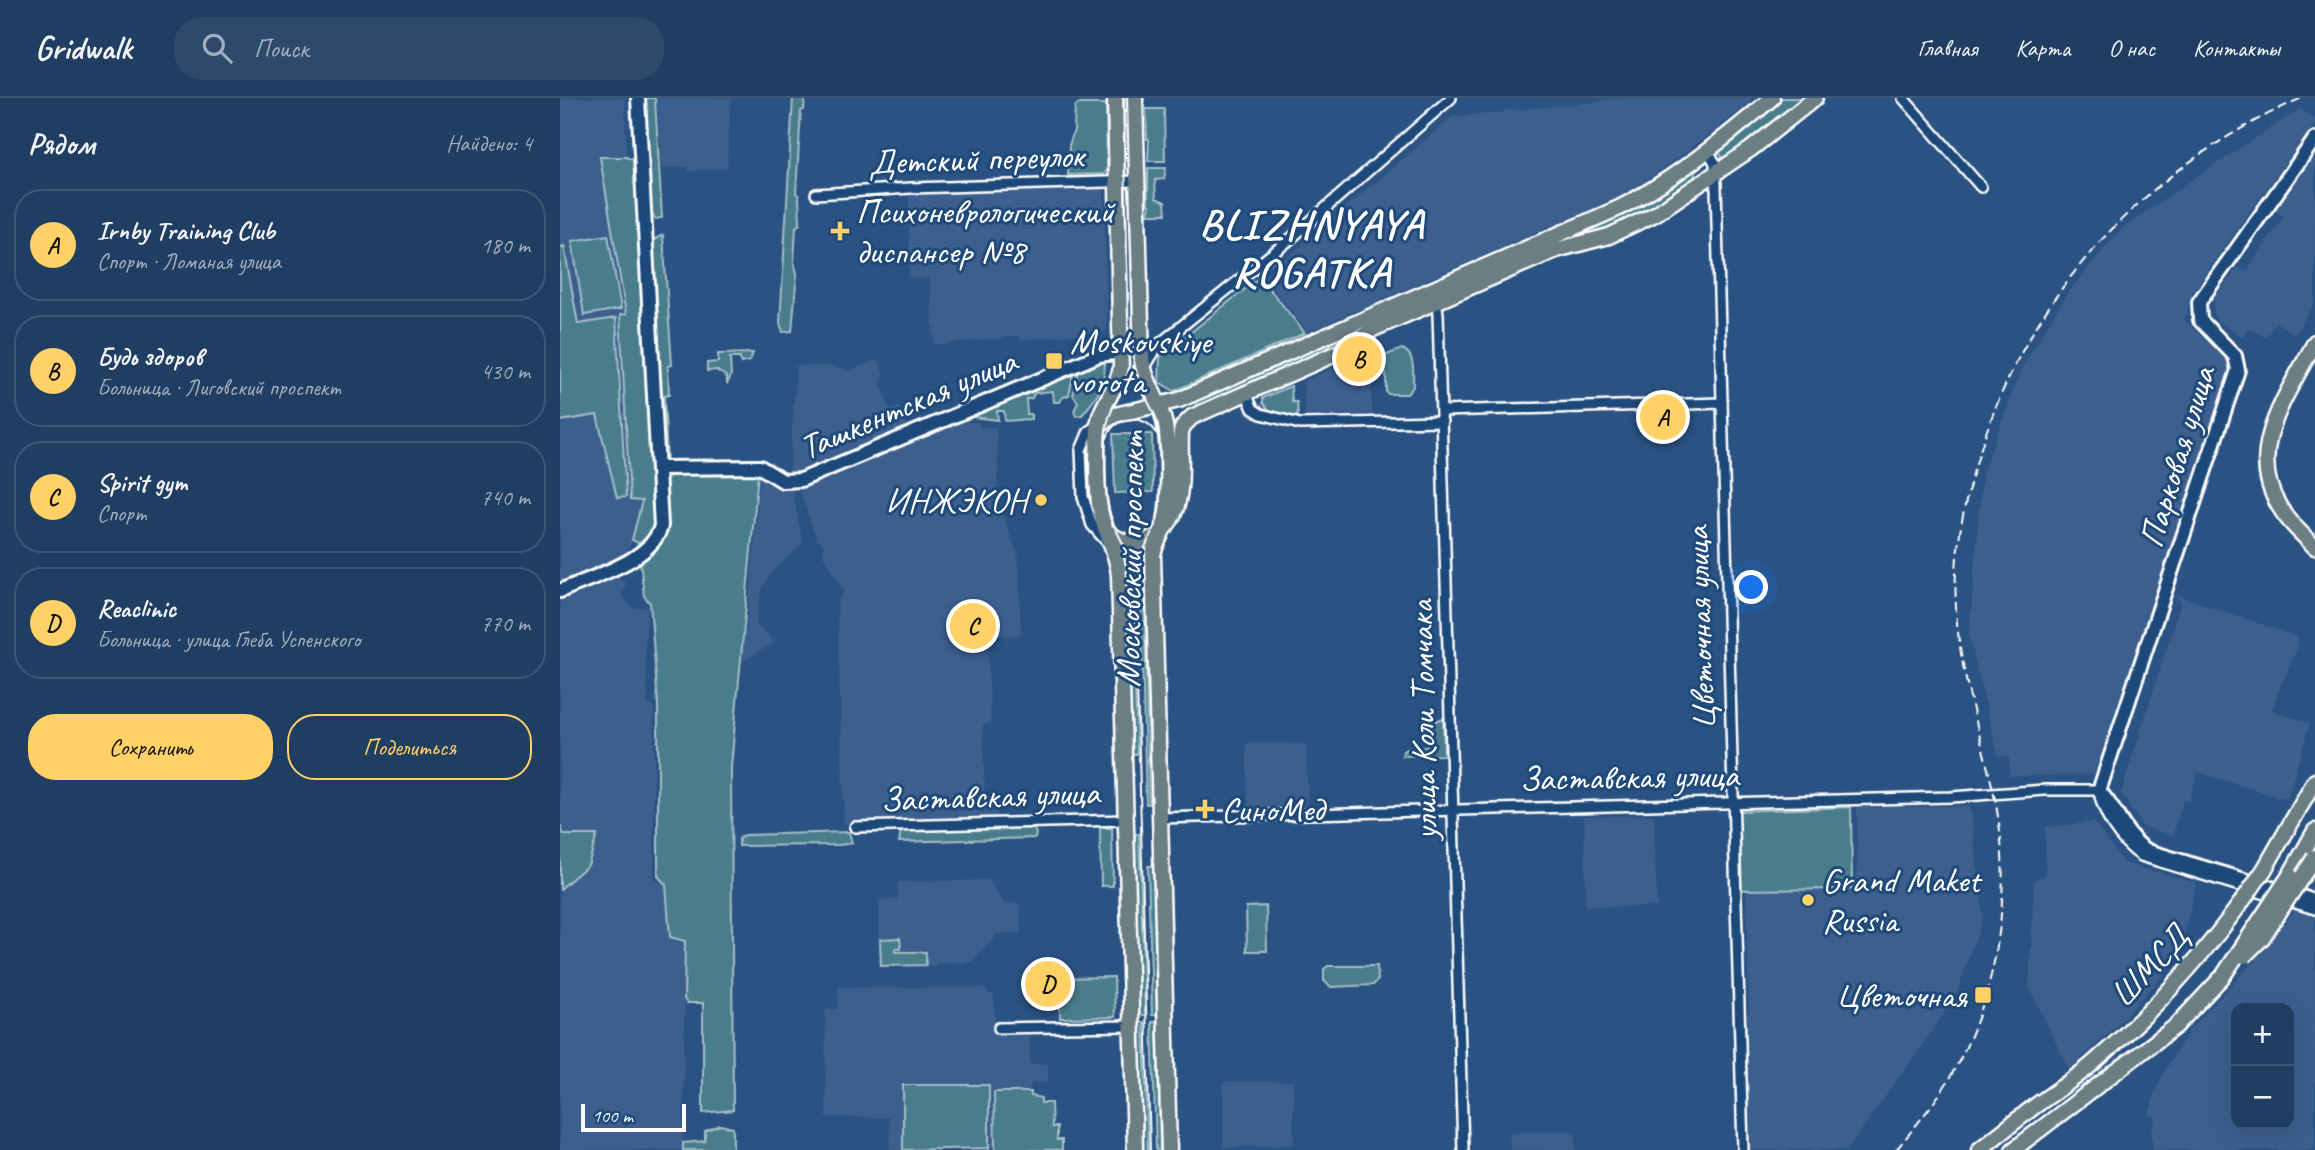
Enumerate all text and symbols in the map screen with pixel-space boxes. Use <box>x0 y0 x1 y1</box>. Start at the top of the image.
search box <box>174 17 664 80</box>
text: Gridwalk <box>35 27 132 69</box>
icon: search <box>198 29 236 67</box>
text: Поиск <box>254 32 309 65</box>
text: Главная <box>1917 33 1978 63</box>
text: Карта <box>2016 33 2070 63</box>
text: О нас <box>2108 33 2155 63</box>
text: Контакты <box>2193 33 2280 63</box>
text: Рядом <box>28 125 95 163</box>
text: Найдено: 4 <box>446 129 532 158</box>
street label: Детский переулок <box>868 133 1087 185</box>
place label: Психоневрологический диспансер №8 <box>856 189 1116 274</box>
district label: BLIZHNYAYA ROGATKA <box>1199 198 1425 299</box>
text: Irnby Training Club <box>97 214 275 247</box>
marker: Психоневрологический диспансер №8 <box>830 221 850 241</box>
text: A <box>47 231 59 260</box>
text: 180 m <box>481 231 530 260</box>
text: Спорт · Ломаная улица <box>97 247 281 276</box>
place label: Moskovskiye vorota <box>1070 319 1213 404</box>
pin: B <box>1336 333 1382 385</box>
street label: Ташкентская улица <box>793 337 1026 470</box>
text: Будь здоров <box>97 340 203 373</box>
marker: Moskovskiye vorota <box>1044 351 1064 371</box>
text: B <box>47 357 59 386</box>
text: 430 m <box>481 357 530 386</box>
street label: Парковая улица <box>2128 359 2227 553</box>
text: Больница · Лиговский проспект <box>97 373 341 402</box>
pin: A <box>1640 391 1686 443</box>
street label: Московский проспект <box>1105 429 1155 687</box>
text: Spirit gym <box>97 466 187 499</box>
place label: ИНЖЭКОН <box>886 478 1032 523</box>
text: C <box>48 483 58 512</box>
text: 740 m <box>481 483 530 512</box>
marker: ИНЖЭКОН <box>1033 492 1049 508</box>
text: Спорт <box>97 499 147 528</box>
street label: Цветочная улица <box>1674 523 1726 730</box>
your location <box>1734 570 1768 604</box>
text: Reaclinic <box>97 592 176 625</box>
street label: улица Коли Томчака <box>1398 598 1448 842</box>
pin: C <box>950 600 996 652</box>
text: D <box>46 609 60 638</box>
text: 770 m <box>481 609 530 638</box>
text: Больница · улица Глеба Успенского <box>97 625 360 654</box>
button: Сохранить <box>28 714 273 780</box>
button: Поделиться <box>287 714 532 780</box>
street label: Заставская улица <box>1519 753 1742 801</box>
street label: Заставская улица <box>880 770 1103 822</box>
place label: СиноМед <box>1221 787 1327 832</box>
marker: СиноМед <box>1195 799 1215 819</box>
place label: Grand Maket Russia <box>1822 858 1983 943</box>
marker: Grand Maket Russia <box>1800 892 1816 908</box>
street label: ШМСД <box>2100 914 2200 1016</box>
pin: D <box>1025 958 1071 1010</box>
place label: Цветочная <box>1836 973 1968 1018</box>
marker: Цветочная <box>1973 985 1993 1005</box>
map controls <box>2231 1003 2294 1129</box>
button: + <box>2231 1003 2294 1066</box>
button: − <box>2231 1066 2294 1129</box>
scale bar <box>581 1101 686 1133</box>
text: 100 m <box>592 1104 633 1128</box>

